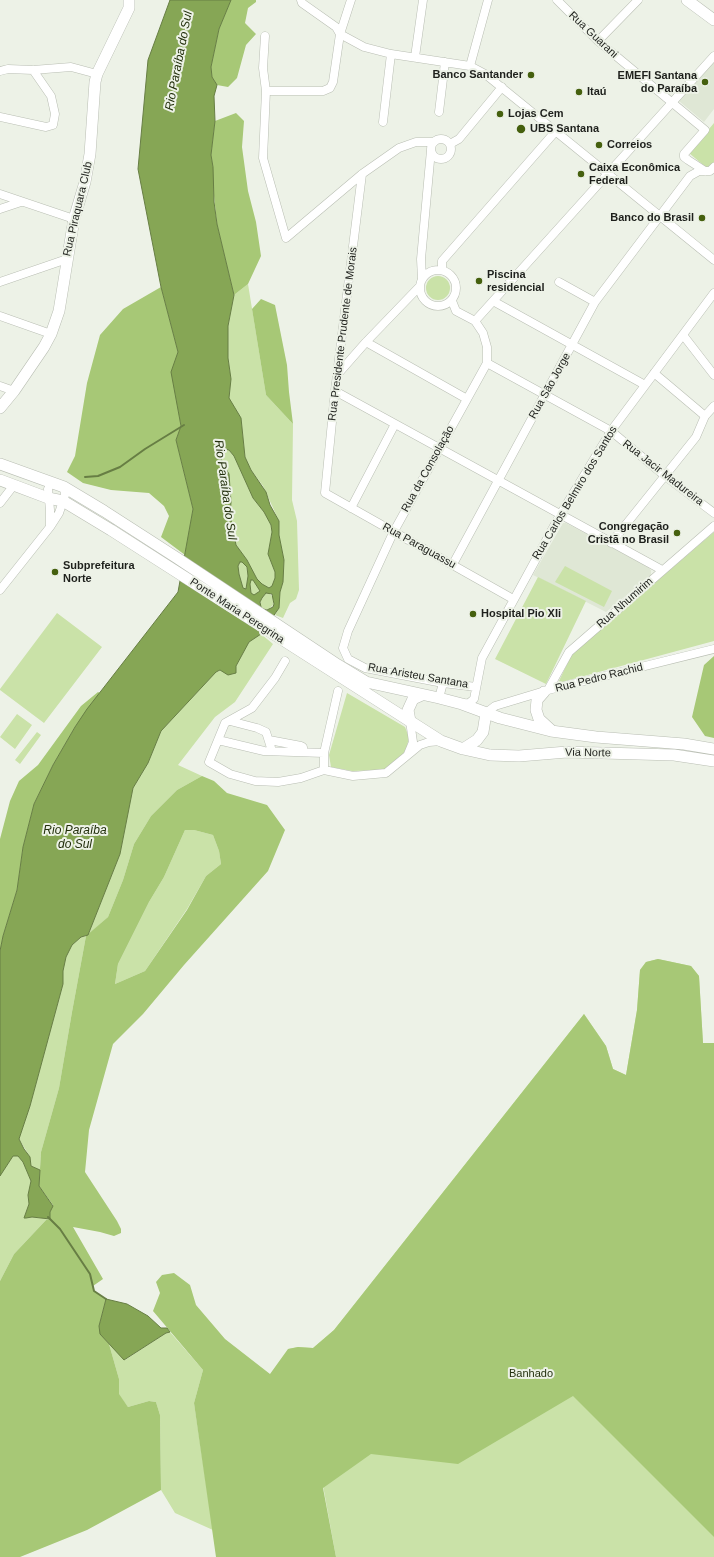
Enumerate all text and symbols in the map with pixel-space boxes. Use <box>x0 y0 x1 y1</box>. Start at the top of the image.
street label: Rua Guarani <box>566 9 620 61</box>
water label: Rio Paraíba do Sul <box>162 10 196 112</box>
place label: Banco Santander <box>433 68 523 82</box>
place label: EMEFI Santana do Paraíba <box>618 69 697 95</box>
marker: Banco Santander <box>526 70 536 80</box>
marker: EMEFI Santana do Paraíba <box>700 77 710 87</box>
place label: Itaú <box>587 85 607 99</box>
marker: Itaú <box>574 87 584 97</box>
place label: Lojas Cem <box>508 107 564 121</box>
marker: Lojas Cem <box>495 109 505 119</box>
place label: UBS Santana <box>530 122 599 136</box>
marker: UBS Santana <box>515 123 527 135</box>
place label: Correios <box>607 138 652 152</box>
marker: Correios <box>594 140 604 150</box>
street label: Rua Piraquara Club <box>61 160 95 258</box>
place label: Caixa Econômica Federal <box>589 161 680 187</box>
marker: Caixa Econômica Federal <box>576 169 586 179</box>
place label: Banco do Brasil <box>610 211 694 225</box>
marker: Banco do Brasil <box>697 213 707 223</box>
street label: Rua Presidente Prudente de Morais <box>326 246 360 422</box>
place label: Piscina residencial <box>487 268 544 294</box>
marker: Piscina residencial <box>474 276 484 286</box>
street label: Rua São Jorge <box>526 351 574 421</box>
street label: Rua da Consolação <box>399 424 457 514</box>
street label: Rua Carlos Belmiro dos Santos <box>530 424 620 562</box>
street label: Rua Jacir Madureira <box>620 437 706 509</box>
water label: Rio Paraíba do Sul <box>211 439 239 541</box>
street label: Rua Paraguassu <box>380 520 458 572</box>
place label: Congregação Cristã no Brasil <box>588 520 669 546</box>
marker: Congregação Cristã no Brasil <box>672 528 682 538</box>
place label: Subprefeitura Norte <box>63 559 135 585</box>
marker: Subprefeitura Norte <box>50 567 60 577</box>
street label: Ponte Maria Peregrina <box>187 575 287 647</box>
street label: Rua Nhumirim <box>594 575 656 631</box>
place label: Hospital Pio XIi <box>481 607 561 621</box>
marker: Hospital Pio XIi <box>468 609 478 619</box>
street label: Rua Aristeu Santana <box>367 661 469 691</box>
street label: Rua Pedro Rachid <box>554 661 644 695</box>
street label: Via Norte <box>565 746 611 760</box>
water label: Rio Paraíba do Sul <box>43 824 107 852</box>
park label: Banhado <box>509 1367 553 1381</box>

